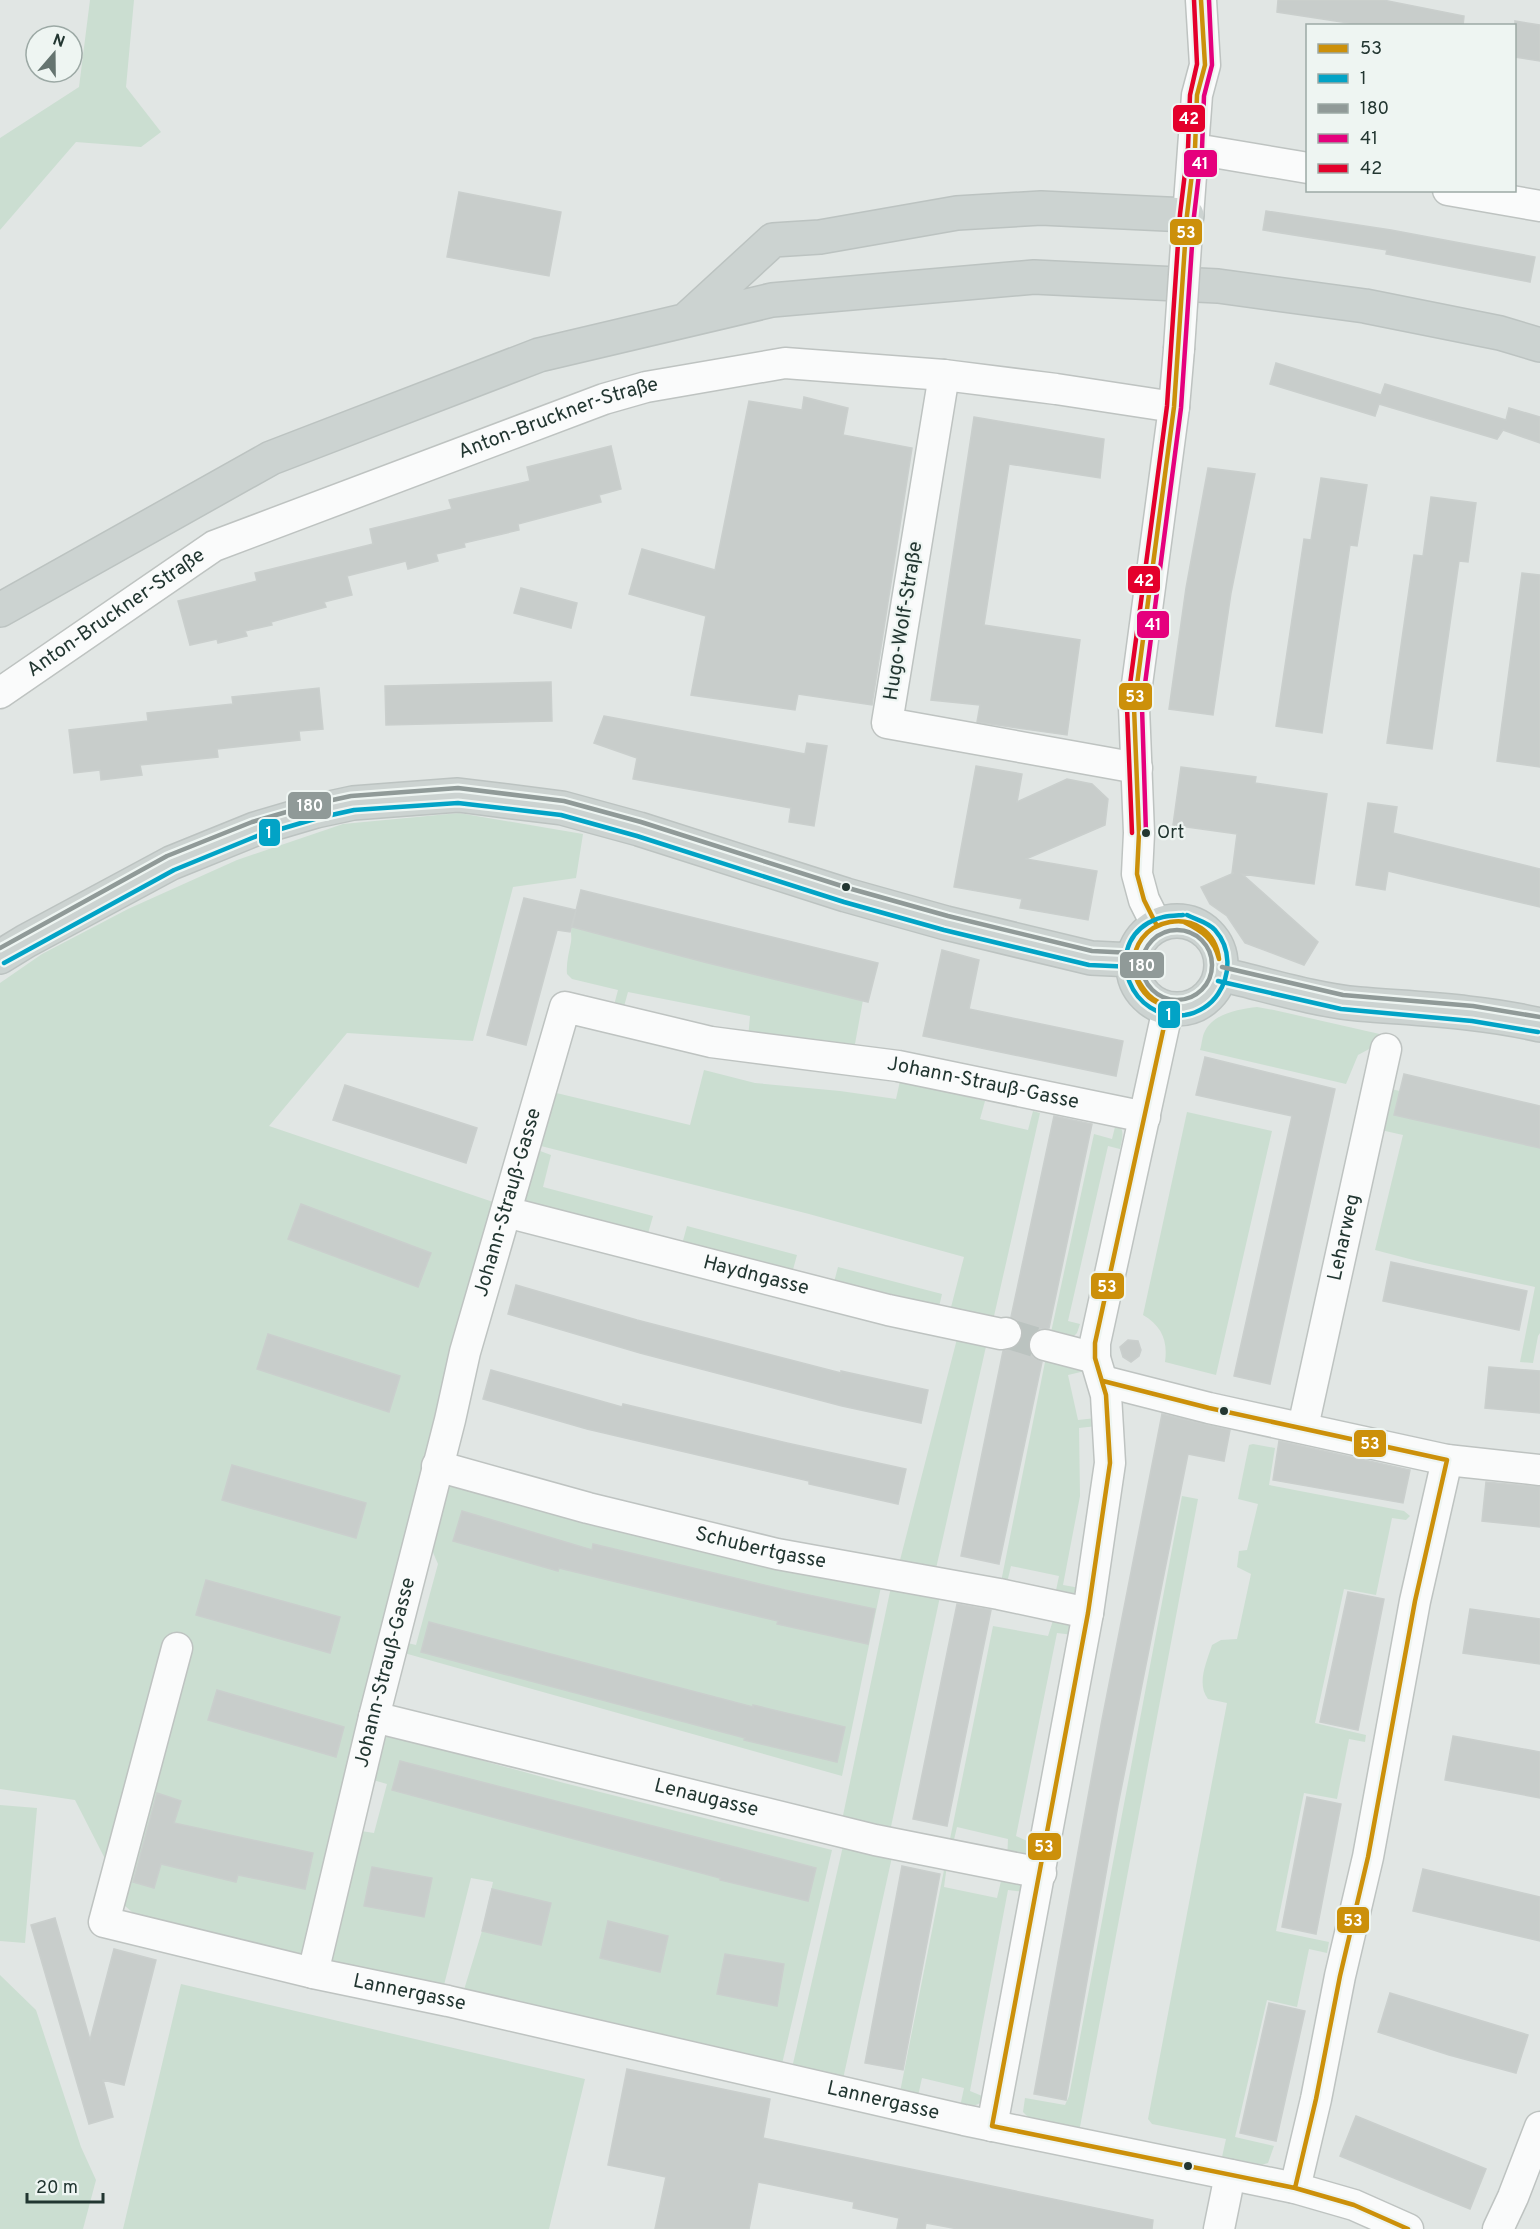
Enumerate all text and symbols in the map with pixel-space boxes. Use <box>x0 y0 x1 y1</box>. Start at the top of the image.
north arrow <box>24 24 84 84</box>
legend <box>1306 24 1516 192</box>
text: N <box>50 30 67 53</box>
text: 53 <box>1360 38 1382 61</box>
text: 1 <box>1360 68 1367 91</box>
text: 180 <box>1360 98 1389 121</box>
line badge: 42 <box>1172 104 1206 133</box>
text: 42 <box>1179 110 1199 130</box>
text: 41 <box>1360 128 1378 151</box>
line badge: 41 <box>1183 149 1218 178</box>
text: 41 <box>1192 155 1208 175</box>
text: 42 <box>1360 158 1382 181</box>
line badge: 53 <box>1169 218 1203 246</box>
text: 53 <box>1176 224 1196 244</box>
street label: Anton-Bruckner-Straße <box>455 372 660 466</box>
street label: Hugo-Wolf-Straße <box>879 540 929 702</box>
street label: Anton-Bruckner-Straße <box>22 543 210 684</box>
line badge: 42 <box>1127 565 1161 594</box>
text: 42 <box>1134 572 1154 592</box>
line badge: 41 <box>1136 610 1170 639</box>
text: 41 <box>1145 616 1161 636</box>
line badge: 53 <box>1118 682 1153 711</box>
text: 53 <box>1125 688 1145 708</box>
line badge: 180 <box>287 791 332 820</box>
text: 180 <box>297 797 323 817</box>
line badge: 1 <box>258 818 281 847</box>
place label: Ort <box>1157 822 1184 845</box>
text: 1 <box>266 824 272 844</box>
marker: Ort <box>1140 827 1152 839</box>
unlabelled marker <box>840 881 852 893</box>
line badge: 180 <box>1119 951 1165 979</box>
text: 180 <box>1129 957 1155 977</box>
line badge: 1 <box>1157 1000 1181 1029</box>
text: 1 <box>1166 1006 1172 1026</box>
street label: Johann-Strauß-Gasse <box>885 1052 1081 1116</box>
street label: Johann-Strauß-Gasse <box>469 1105 548 1300</box>
street label: Leharweg <box>1322 1192 1367 1283</box>
street label: Haydngasse <box>700 1250 812 1302</box>
line badge: 53 <box>1090 1272 1125 1300</box>
text: 53 <box>1097 1278 1117 1298</box>
unlabelled marker <box>1218 1405 1230 1417</box>
line badge: 53 <box>1353 1429 1387 1458</box>
text: 53 <box>1360 1435 1380 1455</box>
street label: Schubertgasse <box>692 1522 828 1576</box>
street label: Johann-Strauß-Gasse <box>349 1575 422 1770</box>
street label: Lenaugasse <box>651 1773 761 1824</box>
line badge: 53 <box>1027 1832 1062 1861</box>
text: 53 <box>1034 1838 1054 1858</box>
line badge: 53 <box>1336 1906 1370 1934</box>
text: 53 <box>1343 1912 1363 1932</box>
street label: Lannergasse <box>351 1969 468 2018</box>
street label: Lannergasse <box>824 2076 942 2127</box>
unlabelled marker <box>1182 2160 1194 2172</box>
scale bar <box>27 2166 104 2204</box>
text: 20 m <box>36 2177 78 2200</box>

